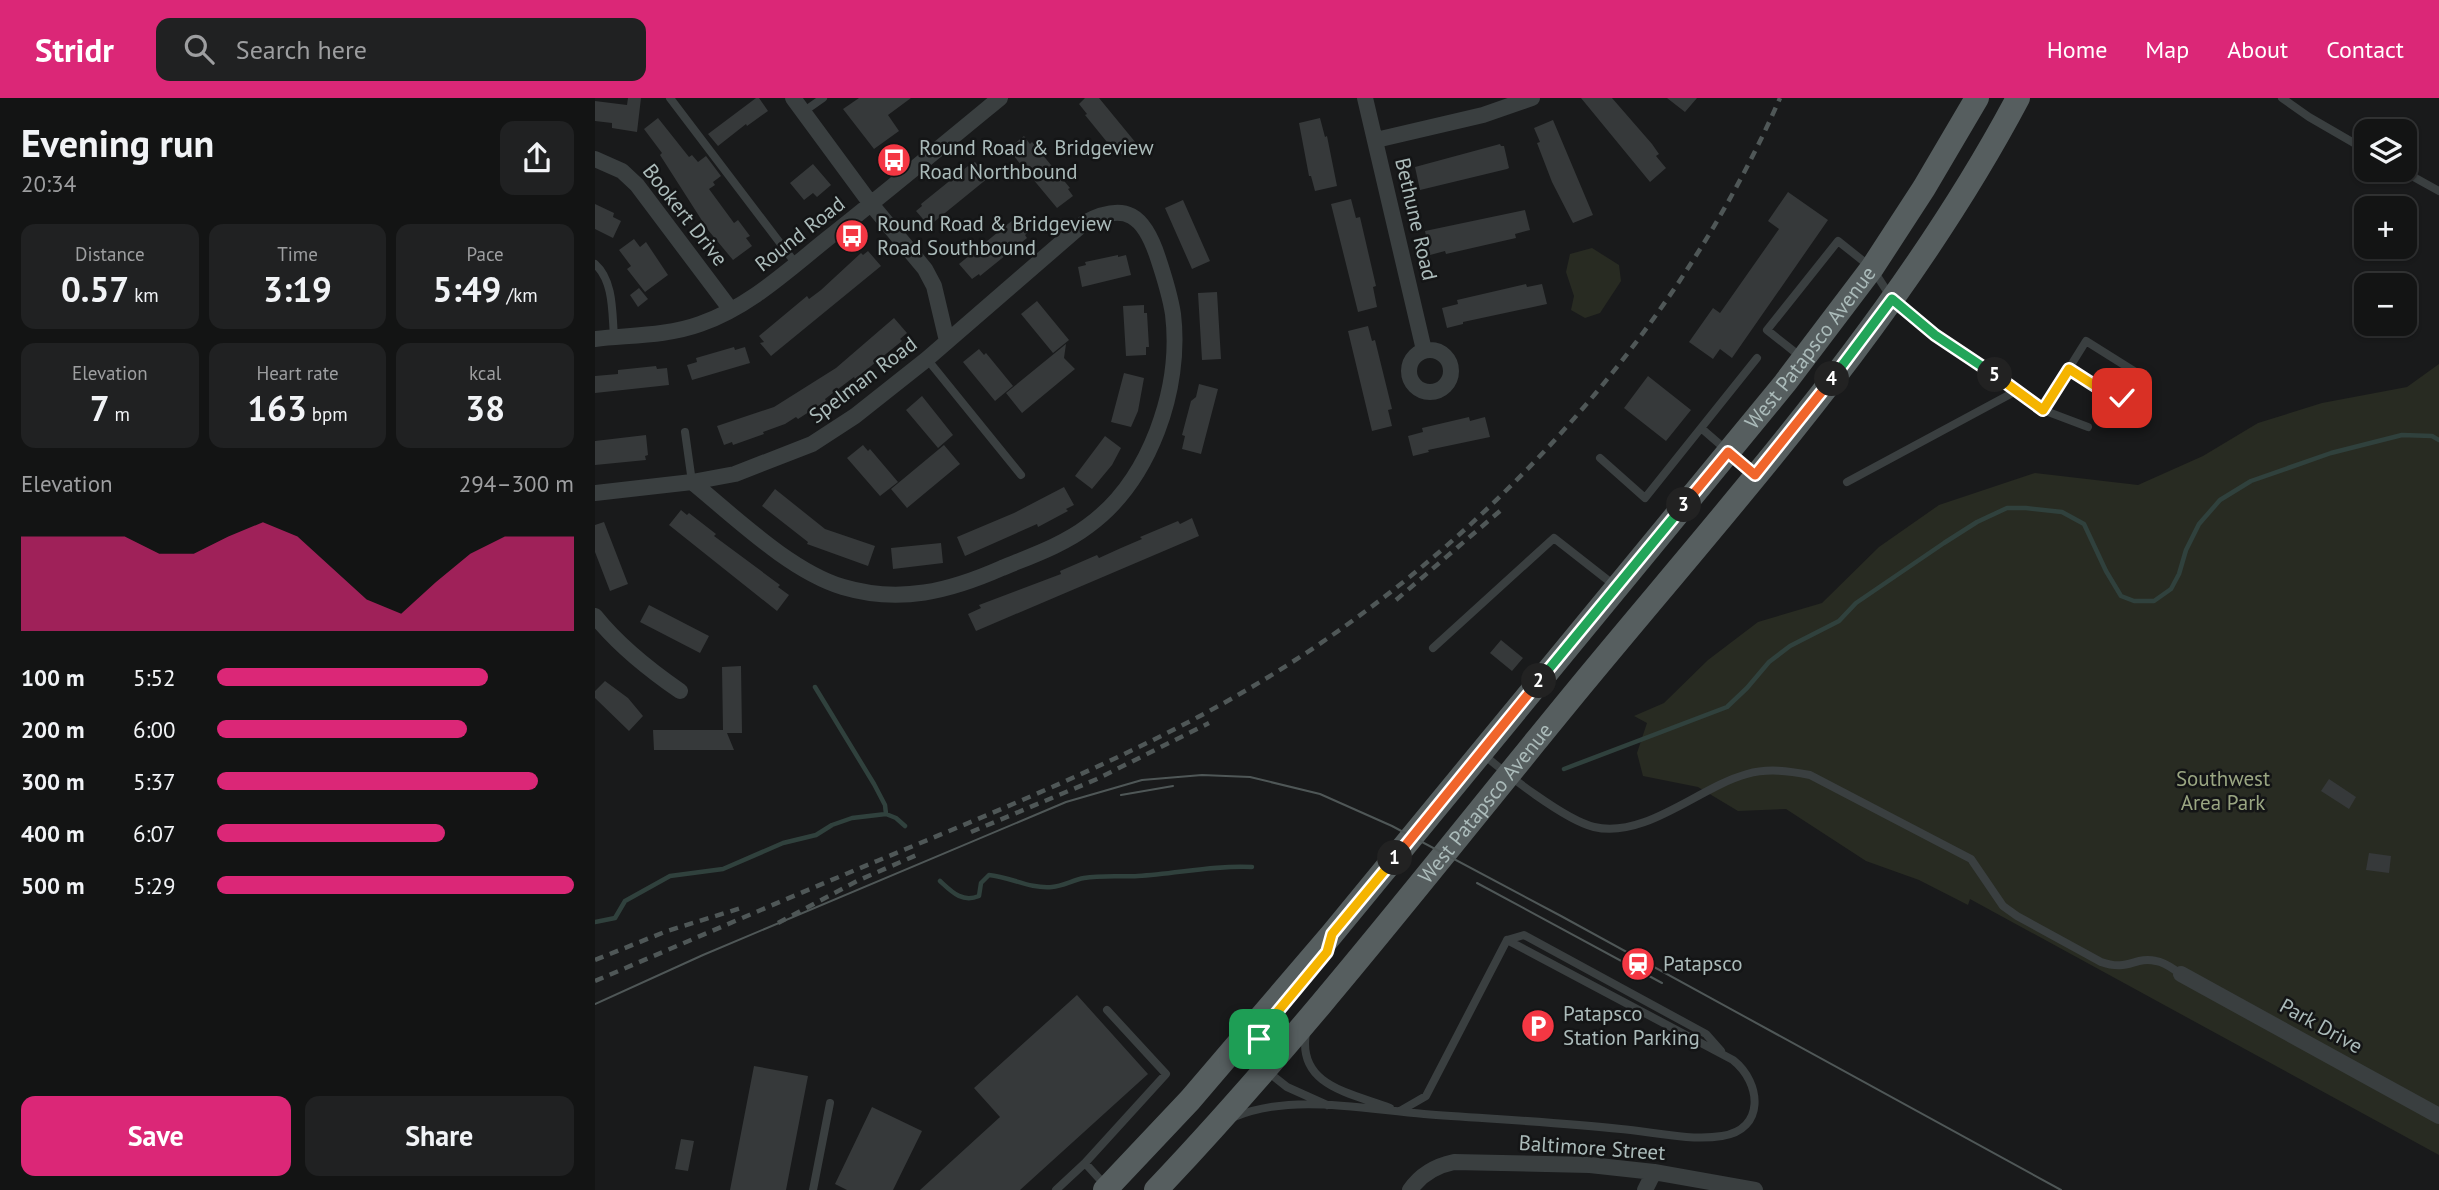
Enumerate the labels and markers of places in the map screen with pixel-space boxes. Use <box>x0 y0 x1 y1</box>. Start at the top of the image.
place label: Round Road & Bridgeview Road Northbound <box>919 134 1154 185</box>
bus stop icon: Round Road & Bridgeview Road Northbound <box>875 141 913 179</box>
place label: Round Road & Bridgeview Road Southbound <box>877 210 1112 261</box>
bus stop icon: Round Road & Bridgeview Road Southbound <box>833 217 871 255</box>
pin: 5 <box>1977 358 2013 392</box>
pin: 4 <box>1815 362 1849 396</box>
pin <box>2092 368 2152 428</box>
pin: 3 <box>1667 488 1701 522</box>
pin: 2 <box>1521 664 1557 698</box>
pin: 1 <box>1377 840 1413 876</box>
station icon: Patapsco <box>1619 945 1657 983</box>
place label: Patapsco <box>1663 950 1742 977</box>
place label: Patapsco Station Parking <box>1563 1000 1700 1051</box>
parking icon: Patapsco Station Parking <box>1519 1007 1557 1045</box>
pin <box>1229 1009 1289 1069</box>

